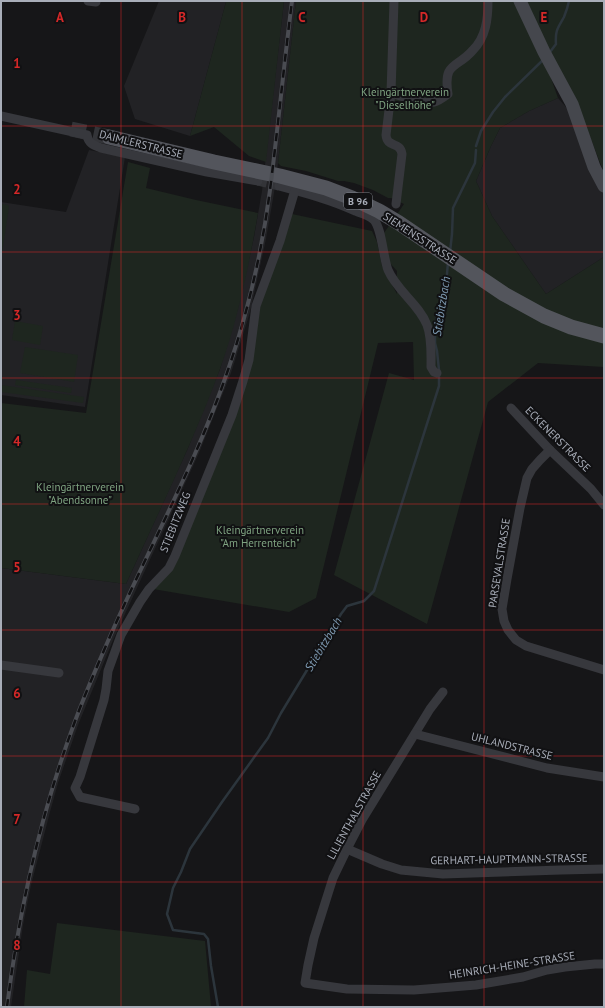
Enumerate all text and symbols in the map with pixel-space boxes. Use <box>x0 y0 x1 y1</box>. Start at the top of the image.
text: A <box>56 9 64 26</box>
text: B <box>178 9 186 26</box>
text: C <box>298 9 306 26</box>
text: D <box>420 9 428 26</box>
text: E <box>541 9 548 26</box>
text: 1 <box>13 55 21 72</box>
park label: Kleingärtnerverein "Dieselhöhe" <box>361 85 449 112</box>
street label: DAIMLERSTRASSE <box>98 127 184 161</box>
text: 2 <box>13 181 21 198</box>
road number: B 96 <box>344 193 372 209</box>
street label: SIEMENSSTRASSE <box>381 209 460 267</box>
water label: Stiebitzbach <box>429 275 453 337</box>
text: 3 <box>13 307 21 324</box>
street label: ECKENERSTRASSE <box>522 403 594 475</box>
text: 4 <box>13 433 21 450</box>
park label: Kleingärtnerverein "Abendsonne" <box>36 480 124 507</box>
street label: STIEBITZWEG <box>156 489 194 554</box>
street label: PARSEVALSTRASSE <box>485 517 513 609</box>
park label: Kleingärtnerverein "Am Herrenteich" <box>216 523 304 550</box>
text: 5 <box>13 559 21 576</box>
water label: Stiebitzbach <box>301 614 345 674</box>
text: 6 <box>13 685 21 702</box>
street label: UHLANDSTRASSE <box>470 729 554 763</box>
street label: LILIENTHALSTRASSE <box>324 768 384 862</box>
text: 7 <box>13 811 21 828</box>
street label: GERHART-HAUPTMANN-STRASSE <box>430 851 588 867</box>
text: 8 <box>13 937 21 954</box>
street label: HEINRICH-HEINE-STRASSE <box>448 948 576 982</box>

